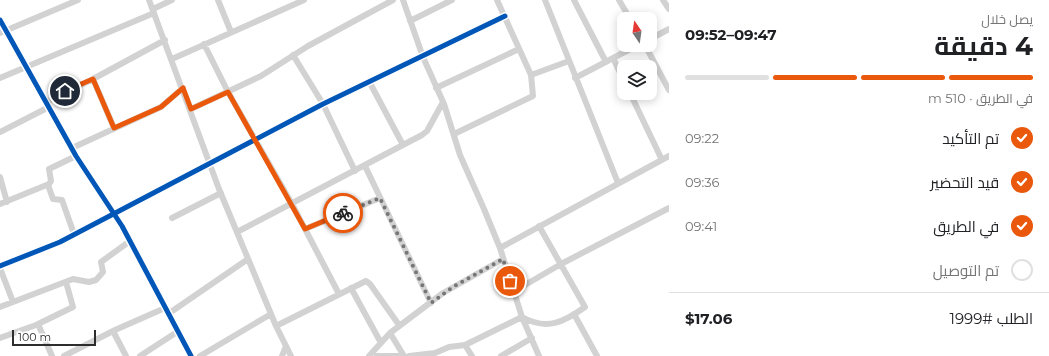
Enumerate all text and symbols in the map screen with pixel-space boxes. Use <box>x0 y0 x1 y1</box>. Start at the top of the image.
text: يصل خلال <box>981 11 1033 27</box>
north arrow <box>617 12 657 52</box>
map controls <box>617 12 657 100</box>
text: 09:47–09:52 <box>685 25 777 44</box>
text: 4 دقيقة <box>934 30 1033 62</box>
button: layers <box>617 60 657 100</box>
pin <box>48 74 82 108</box>
icon: home <box>54 80 76 102</box>
text: في الطريق · 510 m <box>928 90 1033 106</box>
icon: check <box>1011 127 1033 149</box>
text: تم التأكيد <box>942 129 999 148</box>
text: 09:22 <box>685 130 719 146</box>
icon: check <box>1011 171 1033 193</box>
text: قيد التحضير <box>930 173 999 192</box>
text: 09:36 <box>685 174 720 190</box>
courier <box>323 193 363 233</box>
icon: bike <box>332 202 354 224</box>
icon: check <box>1011 215 1033 237</box>
text: في الطريق <box>933 217 999 236</box>
text: 09:41 <box>685 218 717 234</box>
text: تم التوصيل <box>933 261 999 280</box>
pin <box>493 264 527 298</box>
icon: bag <box>499 270 521 292</box>
text: $17.06 <box>685 309 732 328</box>
text: الطلب #1999 <box>950 309 1033 328</box>
scale bar <box>12 328 96 347</box>
text: 100 m <box>18 330 51 344</box>

